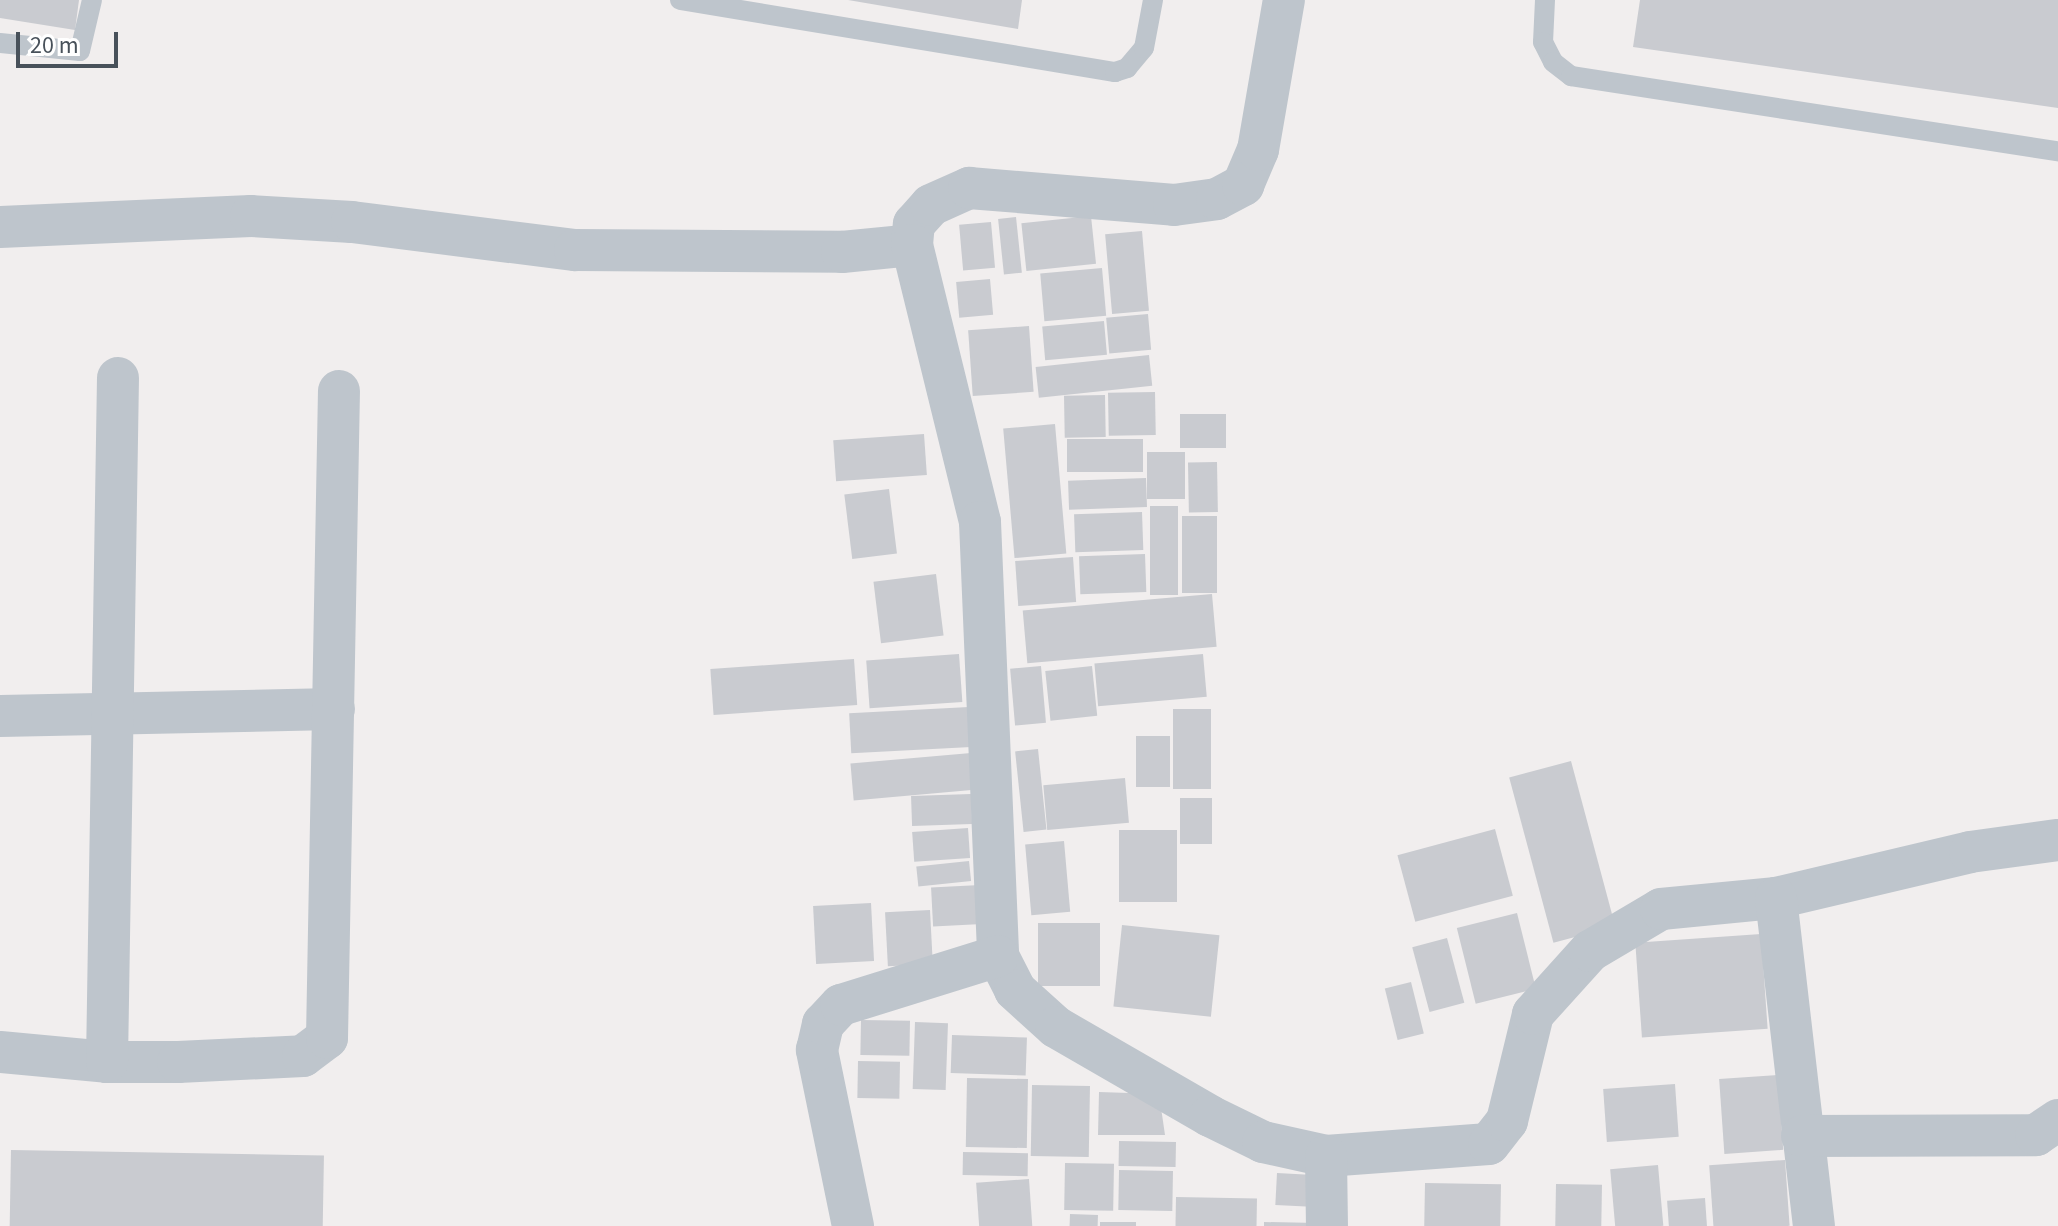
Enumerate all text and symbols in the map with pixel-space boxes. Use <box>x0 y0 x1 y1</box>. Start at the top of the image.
scale bar <box>20 16 122 66</box>
text: 20 m <box>30 28 79 63</box>

